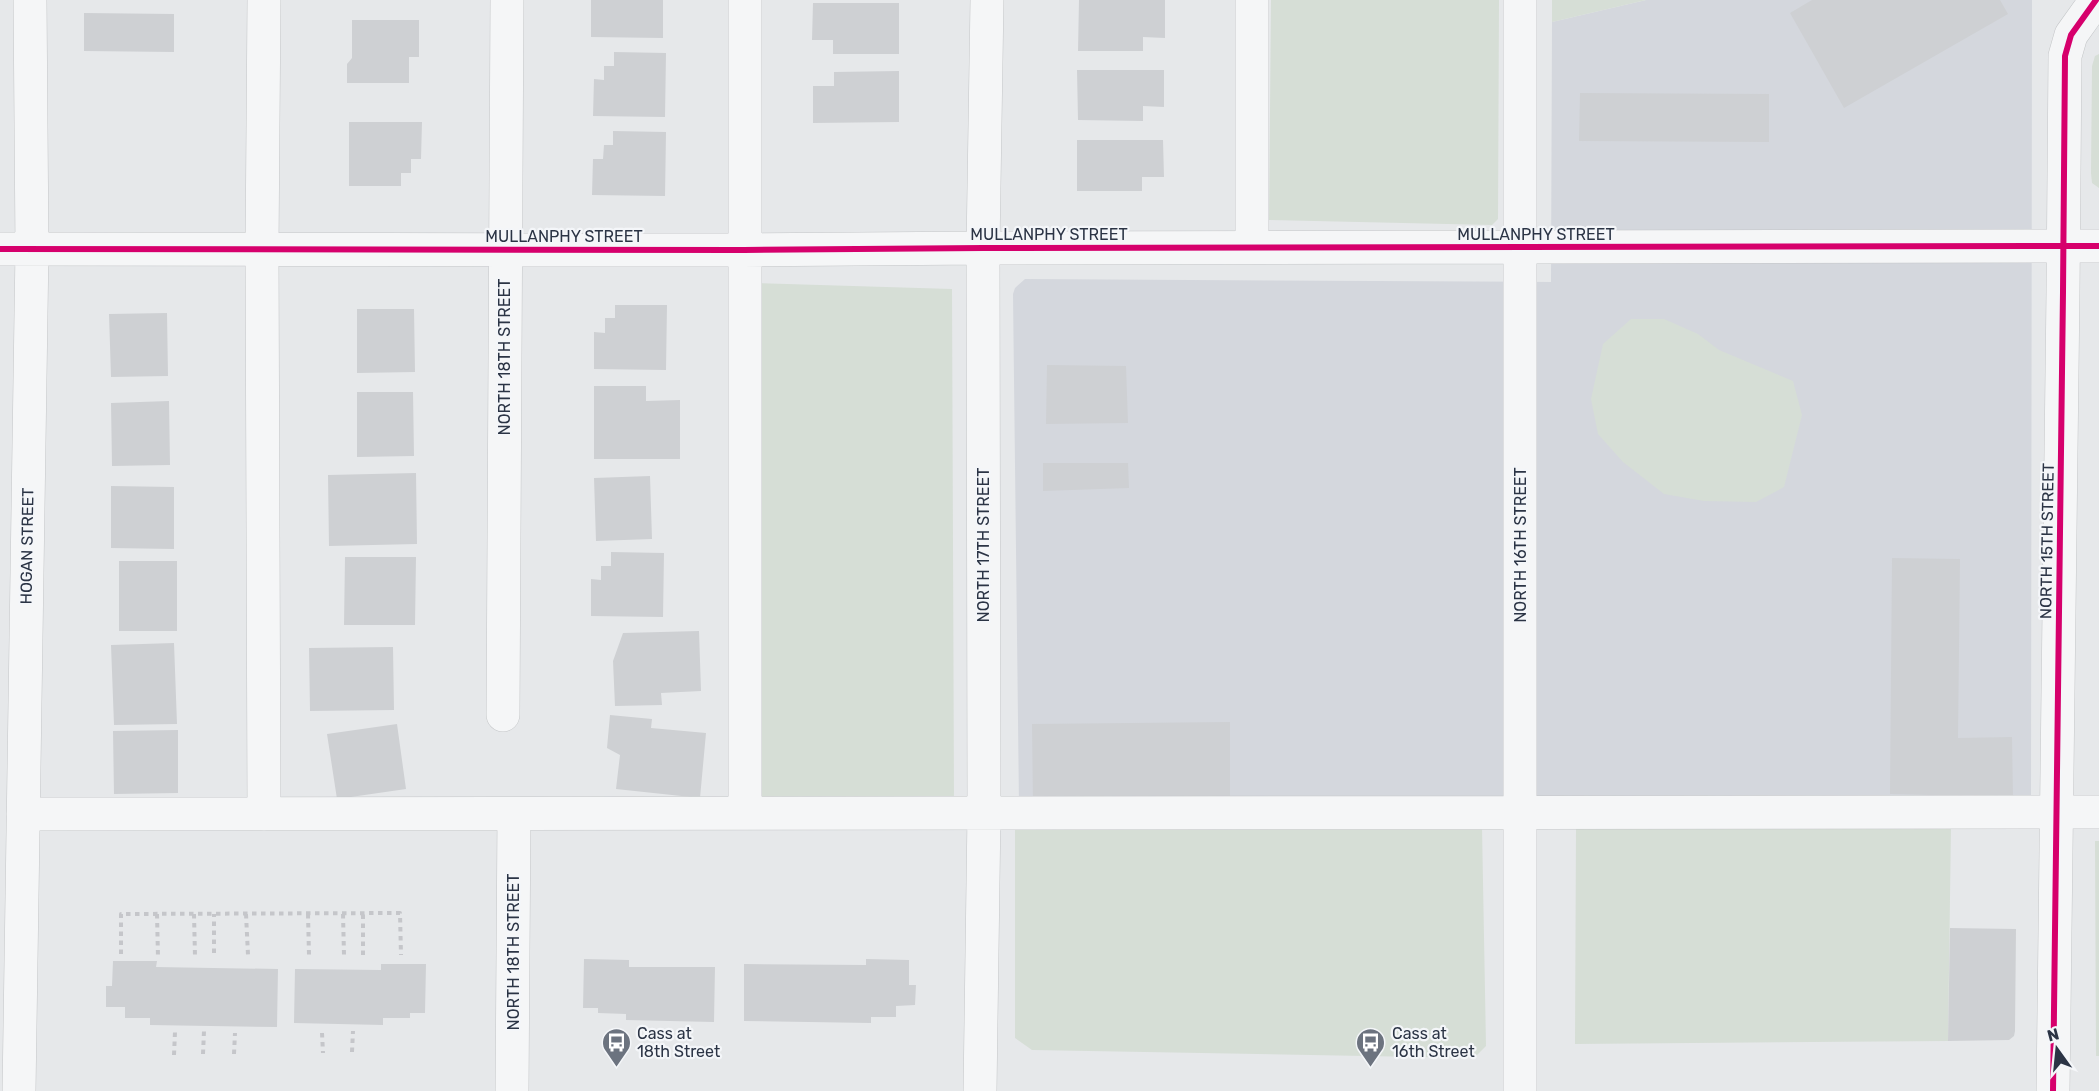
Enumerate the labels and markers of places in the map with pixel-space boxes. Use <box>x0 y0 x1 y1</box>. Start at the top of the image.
place label: Cass at 18th Street <box>637 1024 720 1061</box>
place label: Cass at 16th Street <box>1392 1024 1475 1061</box>
bus stop icon: Cass at 18th Street <box>600 1026 632 1068</box>
bus stop icon: Cass at 16th Street <box>1355 1026 1387 1068</box>

